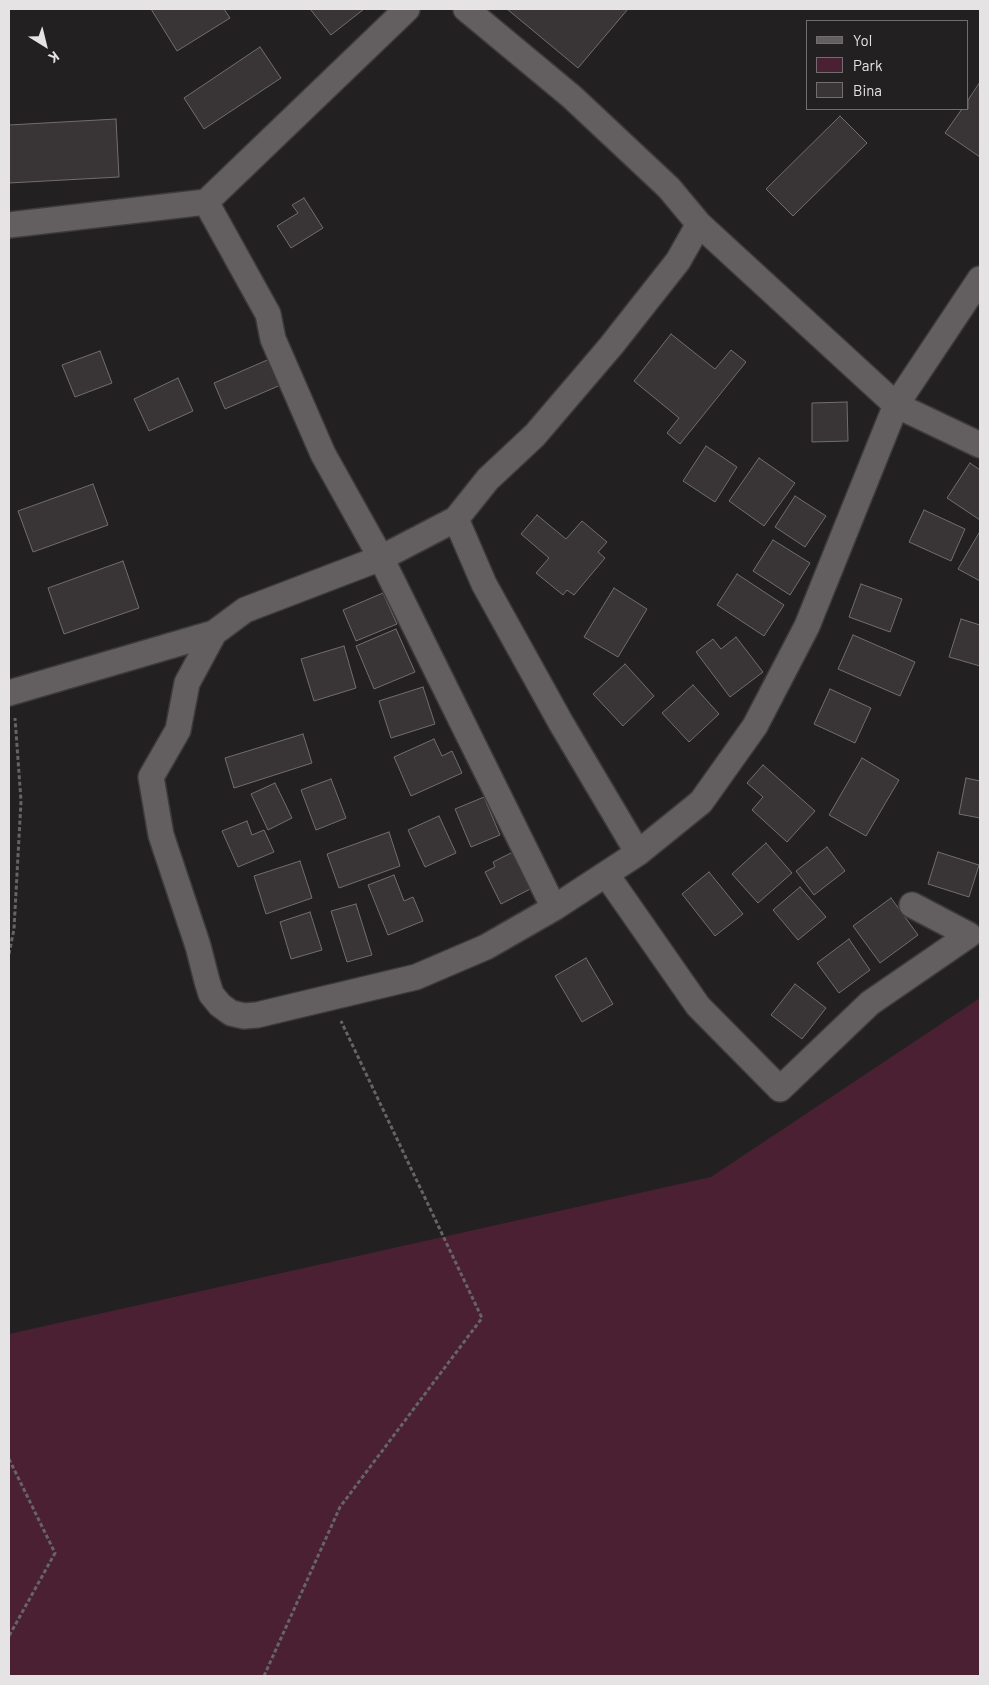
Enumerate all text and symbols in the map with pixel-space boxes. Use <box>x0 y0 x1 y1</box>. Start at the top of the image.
north arrow <box>20 20 70 70</box>
legend <box>806 20 969 110</box>
text: Yol <box>853 31 872 49</box>
text: K <box>46 48 63 67</box>
text: Park <box>853 56 882 74</box>
text: Bina <box>853 81 882 99</box>

